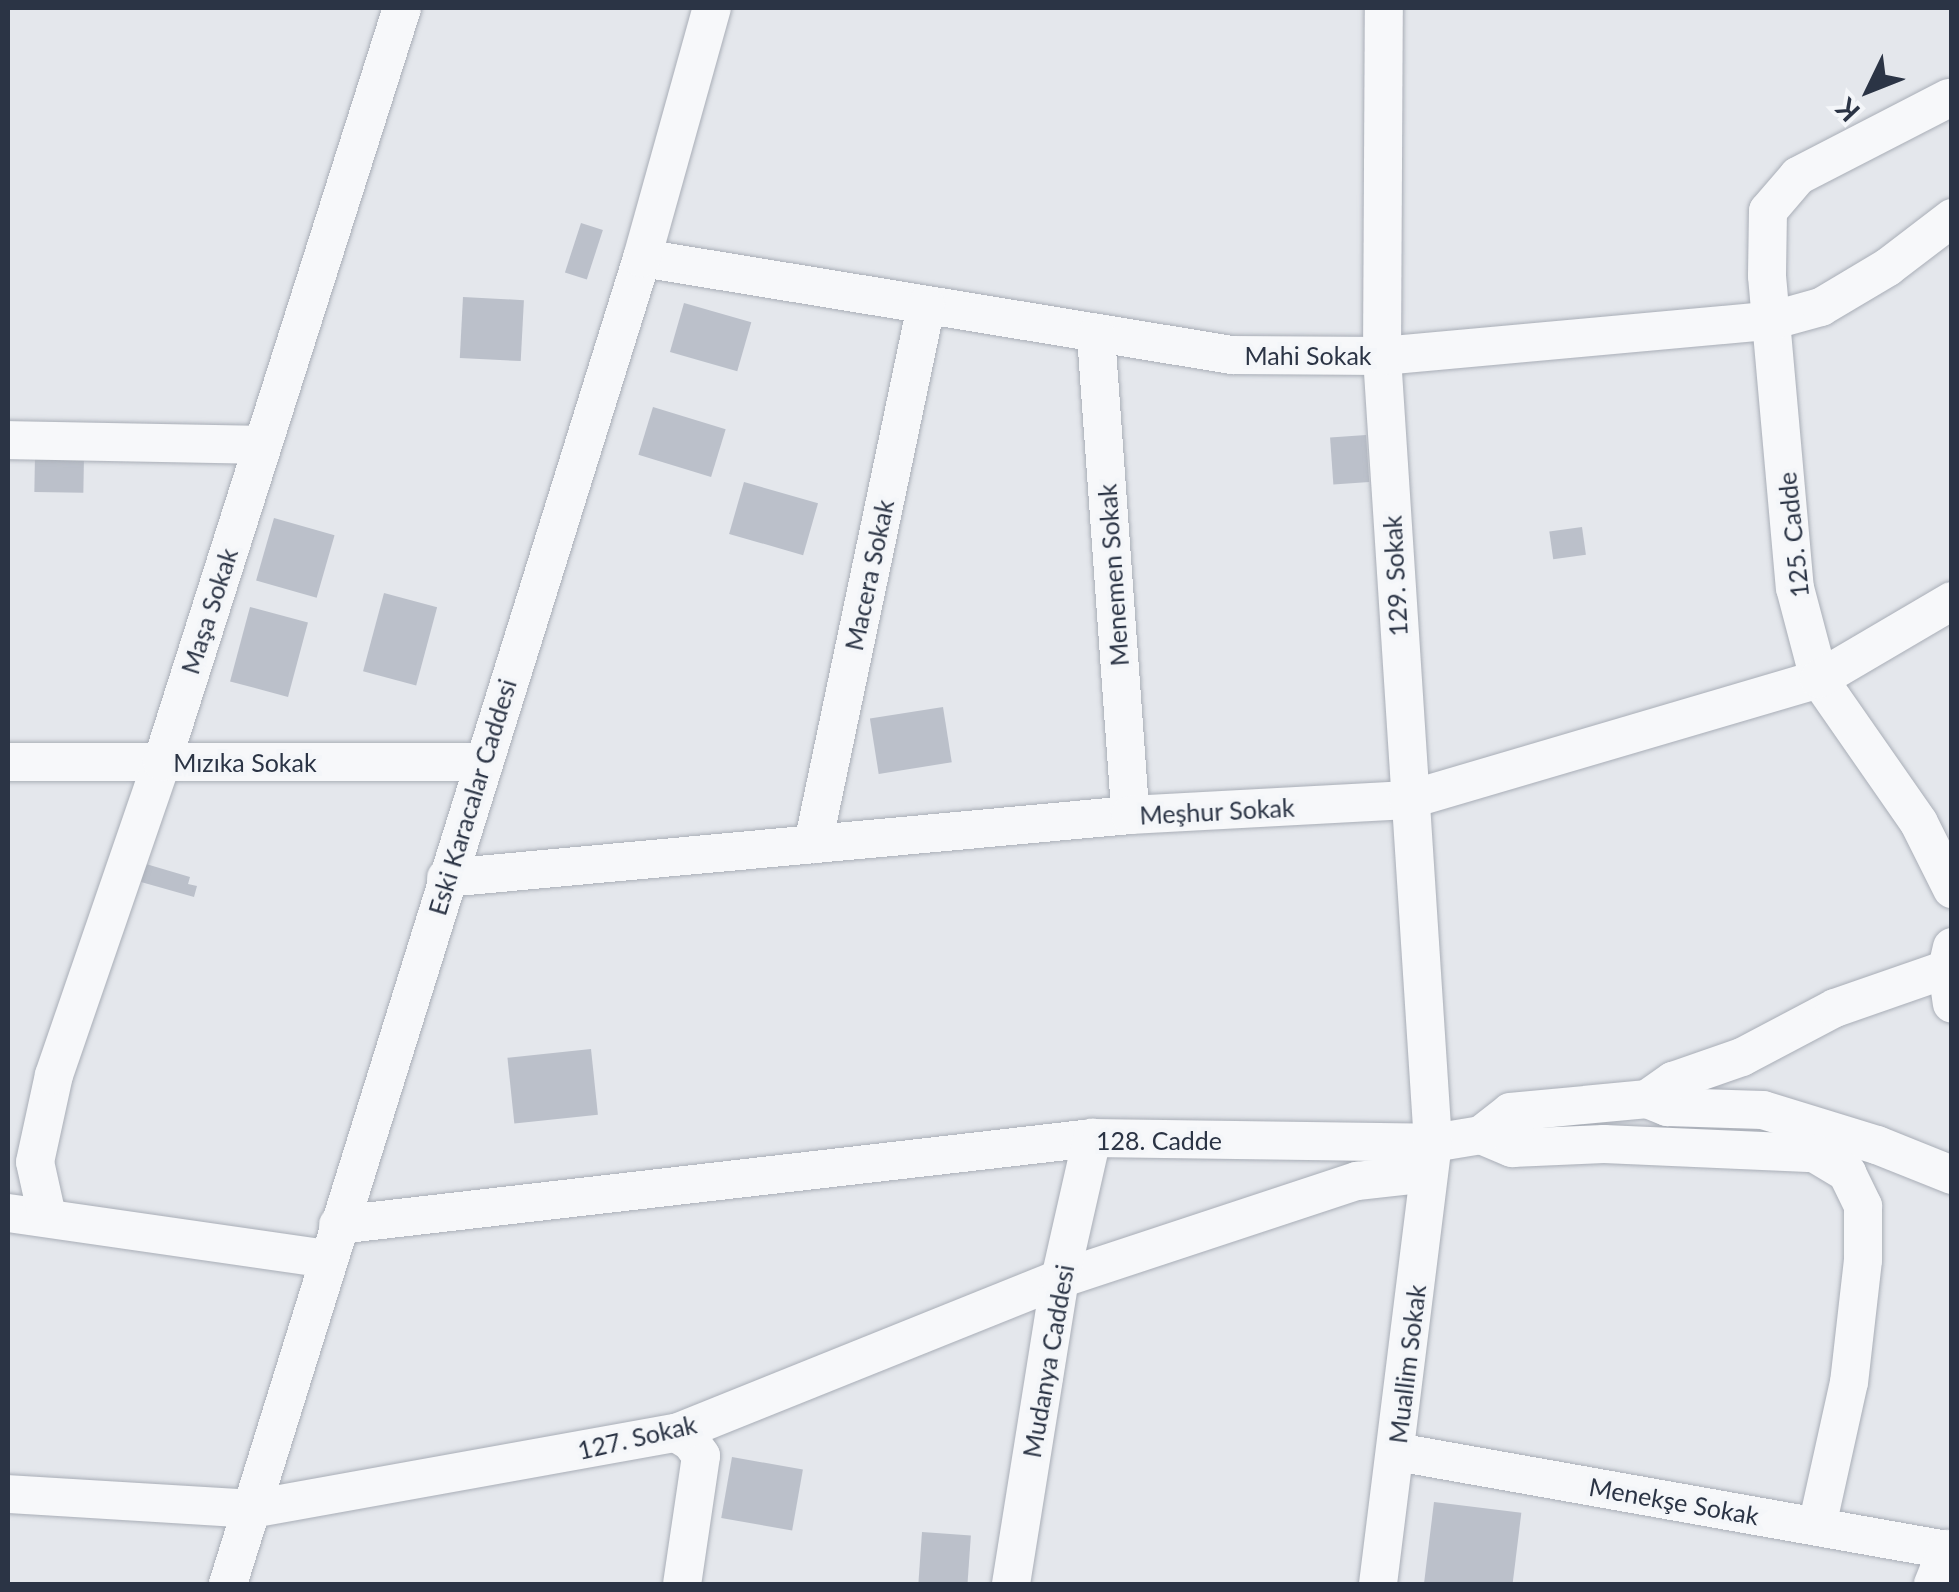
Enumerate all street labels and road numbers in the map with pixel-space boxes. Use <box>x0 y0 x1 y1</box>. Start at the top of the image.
street label: Mahi Sokak <box>1244 340 1372 370</box>
street label: 125. Cadde <box>1771 471 1815 599</box>
street label: Menemen Sokak <box>1092 483 1134 667</box>
street label: Macera Sokak <box>838 497 900 653</box>
street label: 129. Sokak <box>1377 515 1413 637</box>
street label: Maşa Sokak <box>175 544 243 678</box>
street label: Eski Karacalar Caddesi <box>422 675 522 919</box>
street label: Mızıka Sokak <box>173 747 317 777</box>
street label: Meşhur Sokak <box>1138 792 1296 830</box>
street label: 128. Cadde <box>1096 1125 1222 1155</box>
street label: Mudanya Caddesi <box>1016 1262 1080 1460</box>
street label: Muallim Sokak <box>1382 1283 1432 1445</box>
street label: 127. Sokak <box>575 1409 699 1465</box>
street label: Menekşe Sokak <box>1587 1471 1761 1531</box>

